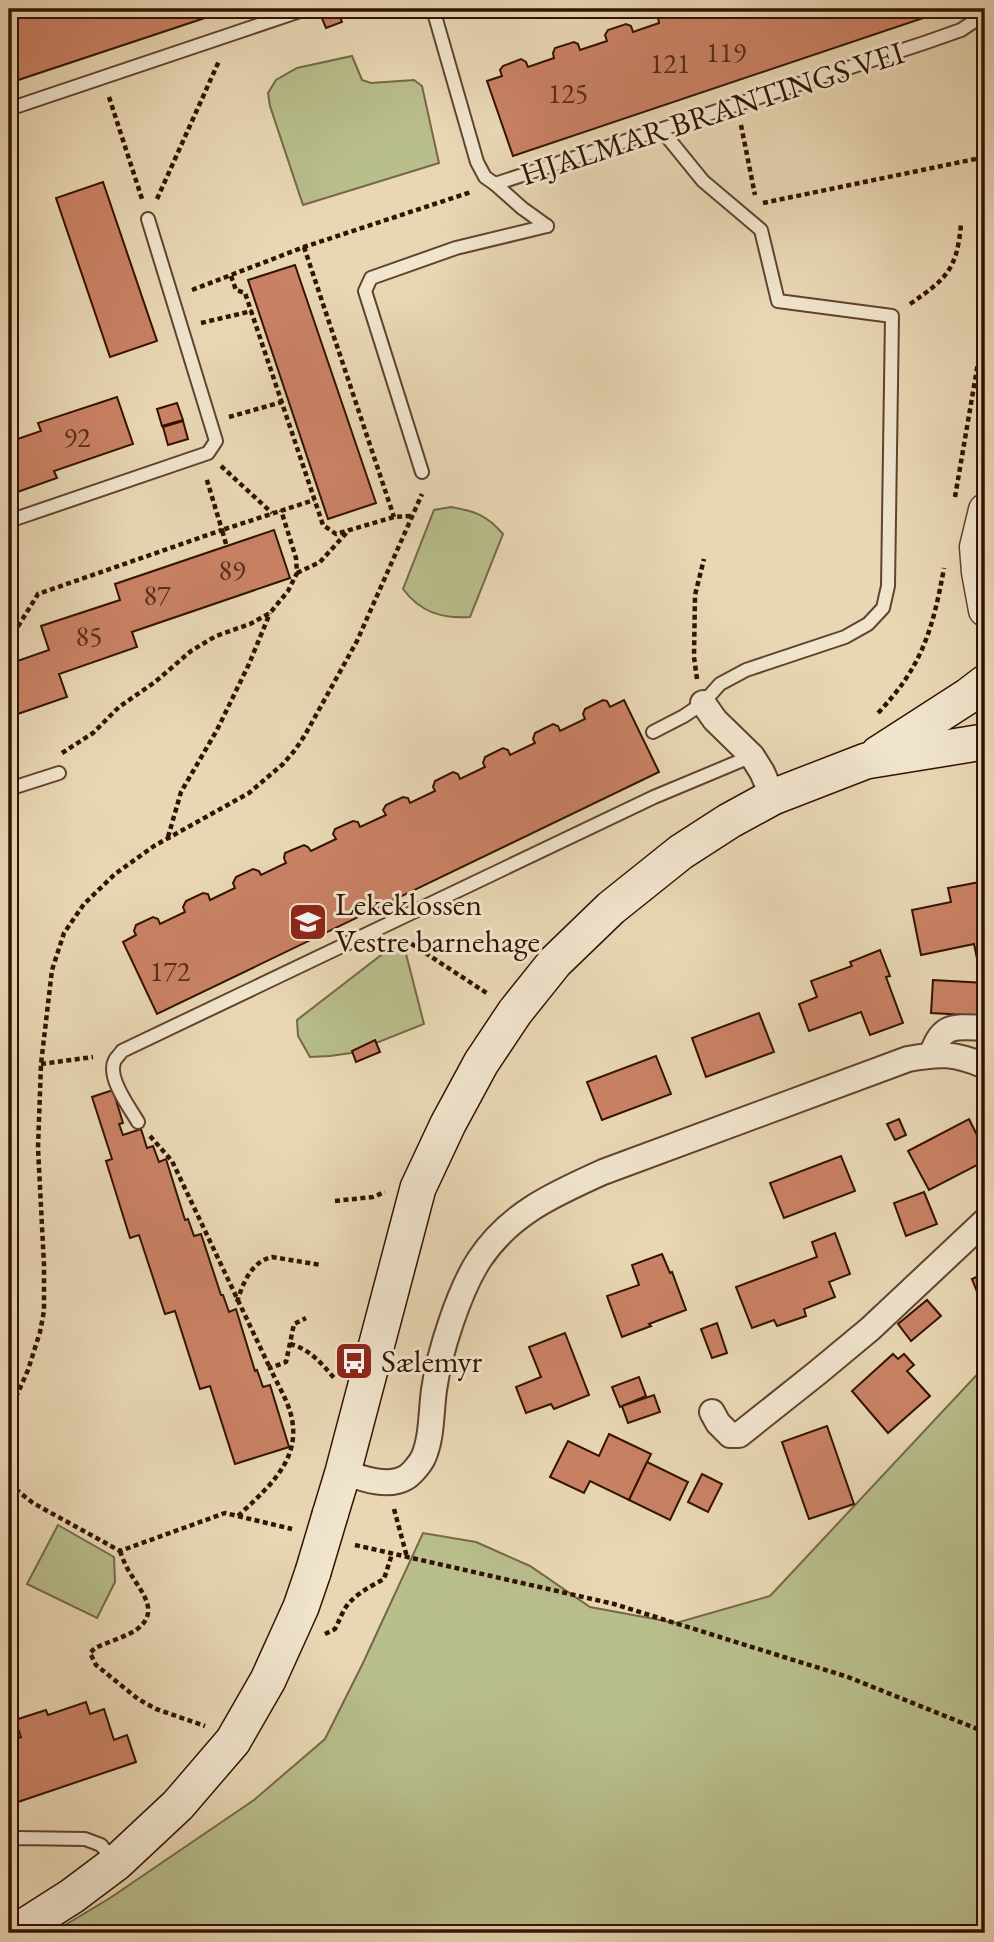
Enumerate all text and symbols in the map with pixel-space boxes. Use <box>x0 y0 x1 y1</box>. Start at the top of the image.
street label: HJALMAR BRANTINGS VEI <box>515 31 909 195</box>
house number: 119 <box>706 34 746 70</box>
house number: 121 <box>650 45 690 81</box>
house number: 125 <box>548 75 588 111</box>
house number: 92 <box>64 419 91 455</box>
house number: 89 <box>219 552 245 588</box>
house number: 87 <box>144 577 171 613</box>
house number: 85 <box>76 618 102 654</box>
place label: Lekeklossen Vestre barnehage <box>335 883 540 962</box>
school or university icon: Lekeklossen Vestre barnehage <box>287 901 329 943</box>
house number: 172 <box>150 953 191 989</box>
bus stop icon: Sælemyr <box>333 1340 375 1382</box>
place label: Sælemyr <box>381 1340 482 1382</box>

